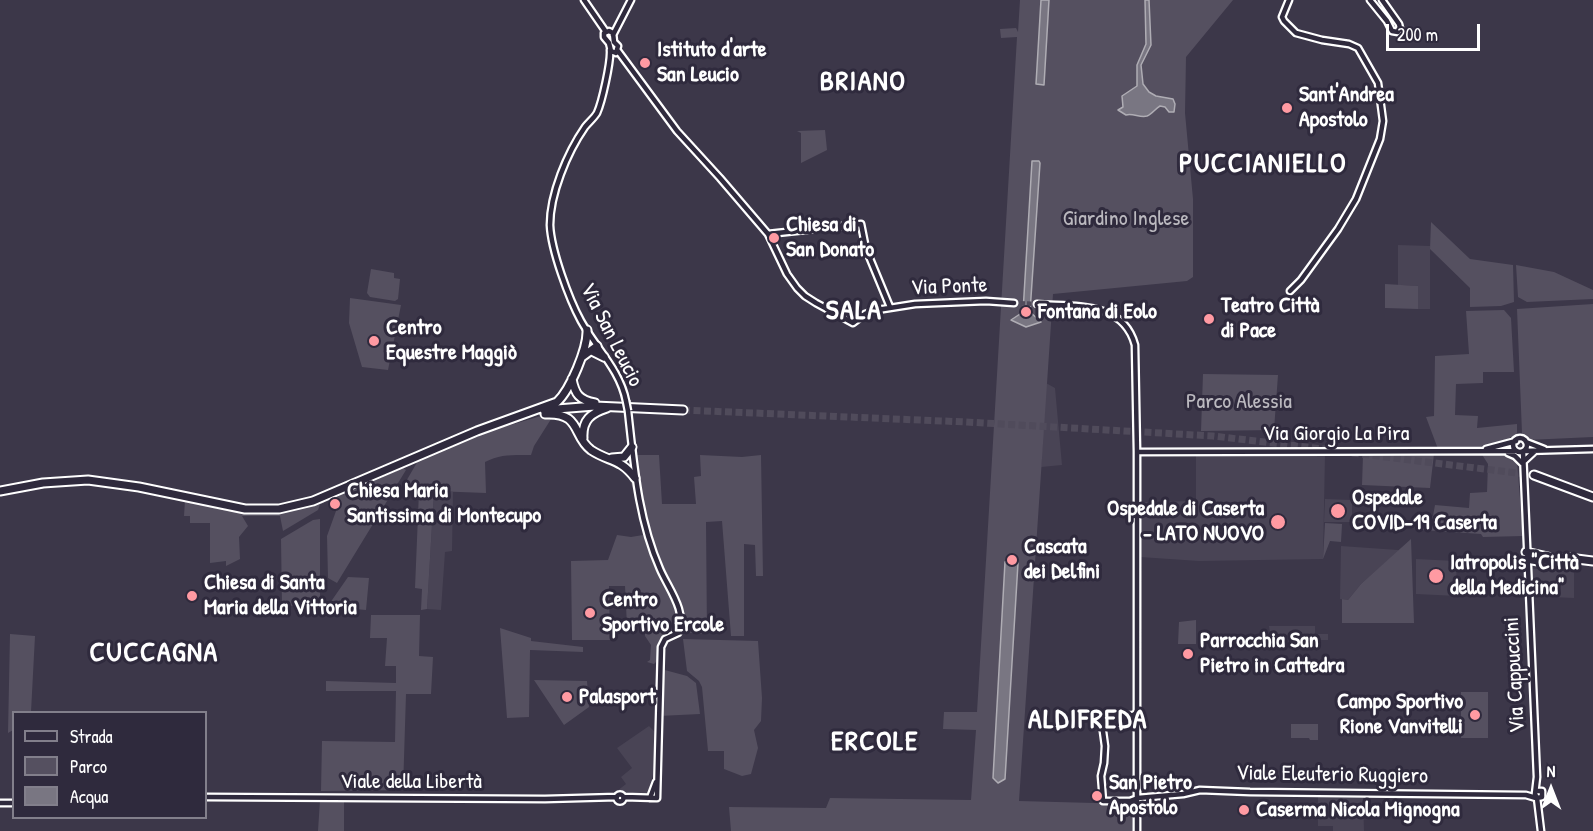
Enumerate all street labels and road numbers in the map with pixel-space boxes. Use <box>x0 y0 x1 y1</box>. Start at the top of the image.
street label: Via Ponte <box>910 272 988 302</box>
street label: Via San Leucio <box>574 279 648 391</box>
street label: Via Giorgio La Pira <box>1263 421 1409 447</box>
street label: Via Cappuccini <box>1499 616 1531 734</box>
street label: Viale Eleuterio Ruggiero <box>1236 760 1428 790</box>
street label: Viale della Libertà <box>340 769 482 795</box>

